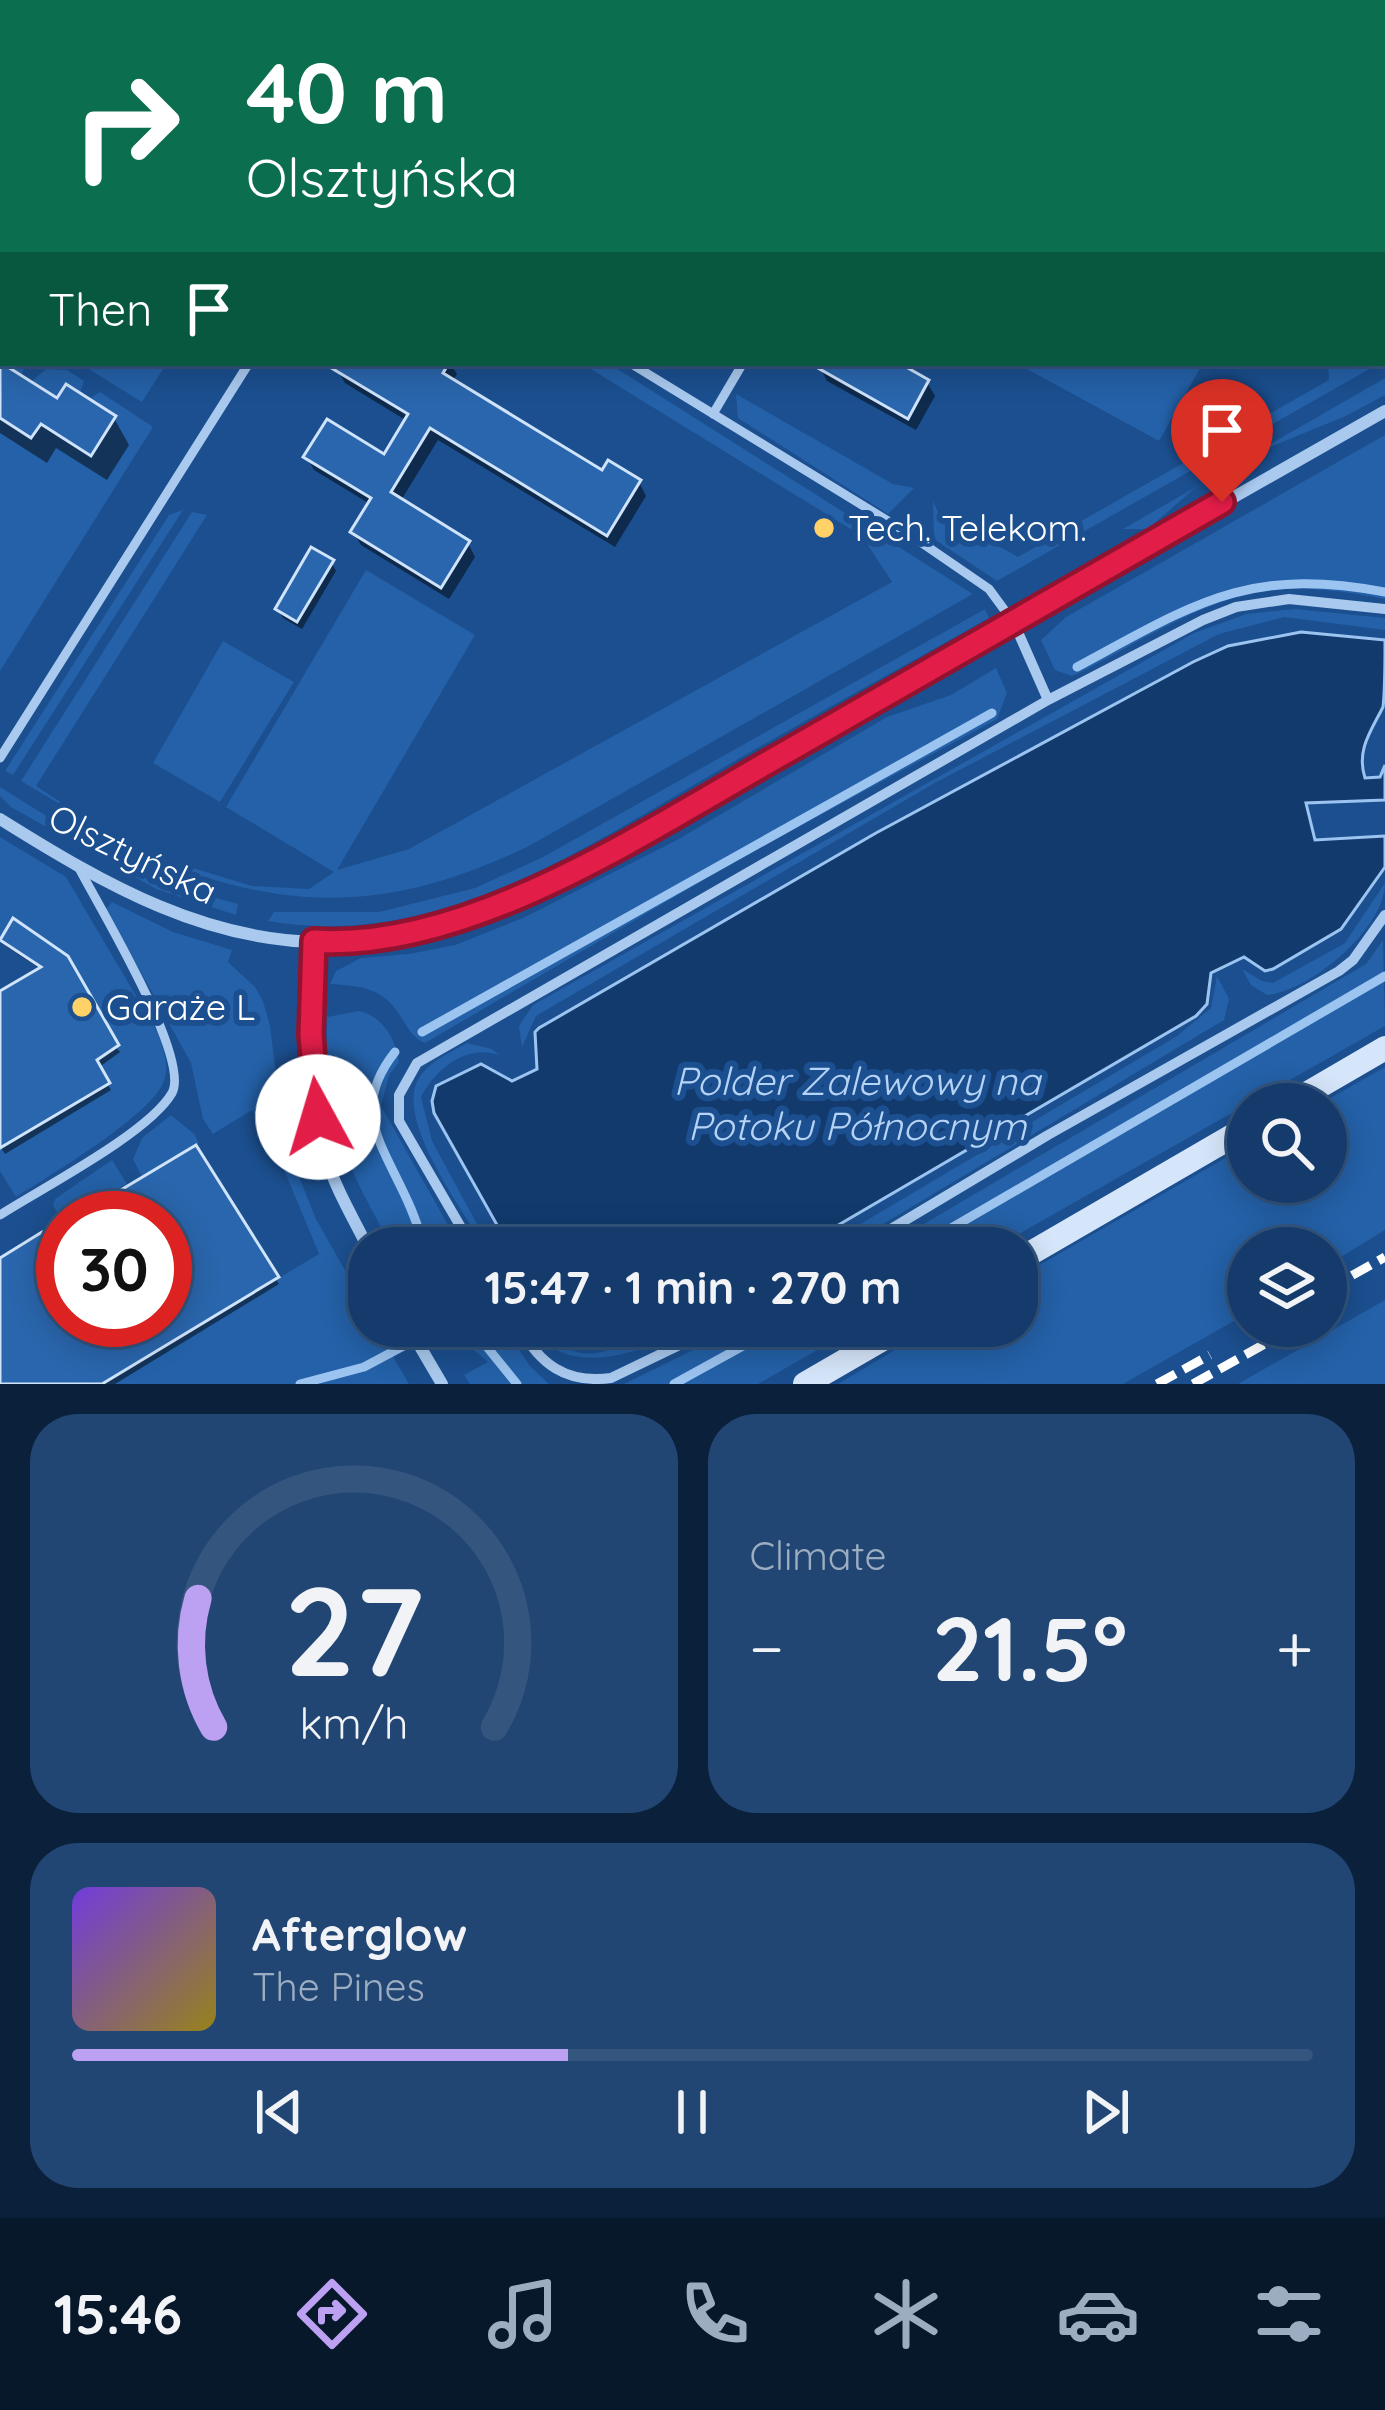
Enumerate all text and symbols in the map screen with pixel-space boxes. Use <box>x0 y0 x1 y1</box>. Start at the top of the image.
text: 40 m <box>246 39 448 144</box>
icon: right <box>48 48 204 204</box>
text: Olsztyńska <box>246 143 518 211</box>
icon: arrive <box>176 276 242 342</box>
text: Then <box>48 281 152 337</box>
pin <box>1171 379 1273 502</box>
icon: arrive <box>1189 397 1255 463</box>
place label: Tech. Telekom. <box>848 505 1087 550</box>
marker: Tech. Telekom. <box>811 515 837 541</box>
street label: Olsztyńska <box>42 794 225 914</box>
place label: Garaże L <box>106 984 255 1029</box>
marker: Garaże L <box>69 994 95 1020</box>
position arrow <box>255 1054 381 1180</box>
water label: Polder Zalewowy na Potoku Północnym <box>674 1056 1043 1150</box>
map controls <box>1227 1083 1347 1347</box>
button: search <box>1227 1083 1347 1203</box>
speed limit sign: 30 <box>36 1191 192 1347</box>
button: layers <box>1227 1227 1347 1347</box>
text: 15:47 · 1 min · 270 m <box>485 1259 901 1315</box>
text: Climate <box>750 1531 887 1580</box>
text: 27 <box>284 1551 424 1707</box>
text: 21.5° <box>932 1591 1128 1704</box>
text: − <box>750 1606 784 1689</box>
text: + <box>1276 1606 1313 1689</box>
text: km/h <box>299 1695 408 1749</box>
text: Afterglow <box>252 1906 467 1962</box>
text: The Pines <box>252 1962 425 2011</box>
icon: previous <box>246 2079 312 2145</box>
icon: pause <box>659 2079 725 2145</box>
icon: next <box>1073 2079 1139 2145</box>
icon: directions <box>290 2272 374 2356</box>
icon: music <box>481 2272 565 2356</box>
icon: phone <box>673 2272 757 2356</box>
icon: climate <box>864 2272 948 2356</box>
icon: car <box>1056 2272 1140 2356</box>
icon: filters <box>1247 2272 1331 2356</box>
text: 15:46 <box>54 2280 182 2348</box>

